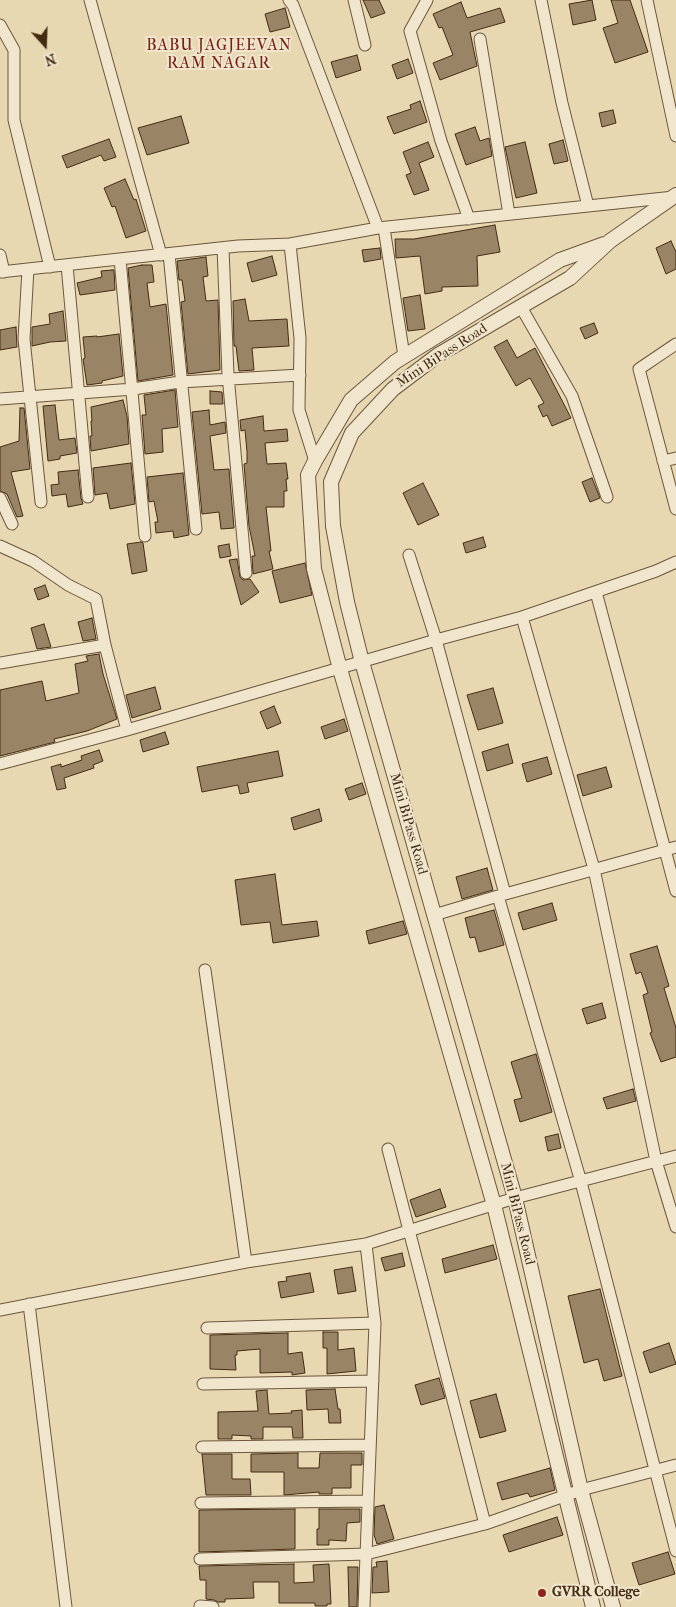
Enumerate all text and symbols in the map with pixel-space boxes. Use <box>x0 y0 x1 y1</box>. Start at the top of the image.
north arrow <box>20 20 70 70</box>
district label: BABU JAGJEEVAN RAM NAGAR <box>144 36 294 74</box>
text: N <box>42 50 58 69</box>
street label: Mini BiPass Road <box>394 320 490 392</box>
street label: Mini BiPass Road <box>385 771 431 877</box>
street label: Mini BiPass Road <box>496 1161 538 1267</box>
place label: GVRR College <box>552 1585 640 1601</box>
marker: GVRR College <box>536 1587 548 1599</box>

